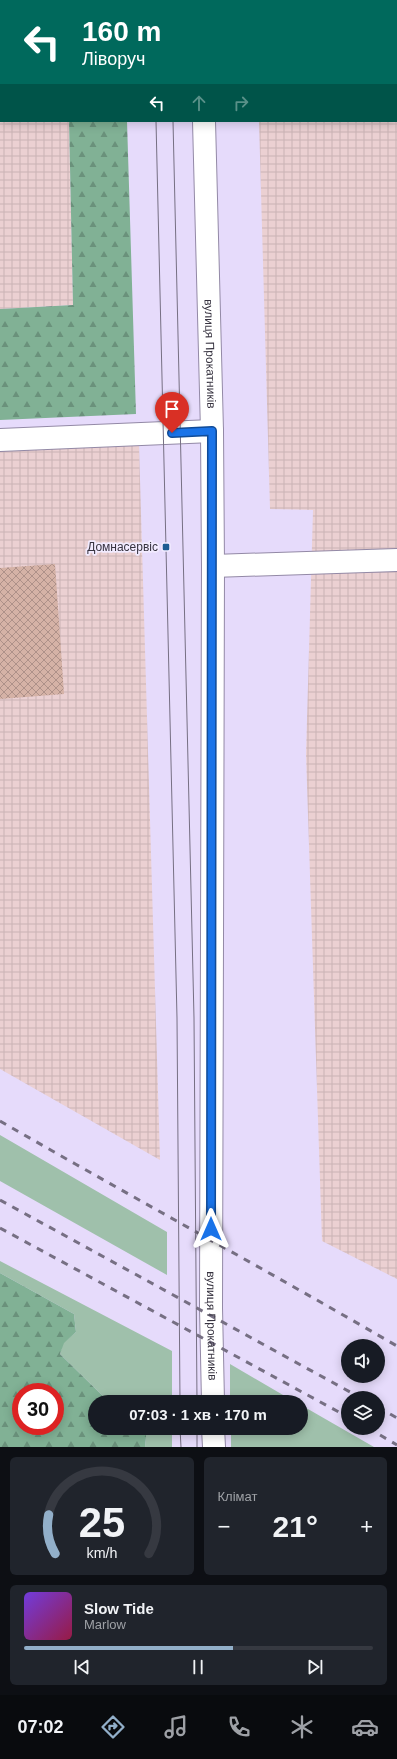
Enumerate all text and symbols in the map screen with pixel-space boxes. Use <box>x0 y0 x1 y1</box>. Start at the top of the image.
icon: left <box>16 16 68 68</box>
text: 160 m <box>82 16 161 47</box>
text: Ліворуч <box>82 49 145 69</box>
icon: left <box>146 92 168 114</box>
icon: ahead <box>188 92 210 114</box>
icon: right <box>230 92 252 114</box>
street label: вулиця Прокатників <box>202 299 218 409</box>
pin <box>155 392 189 433</box>
icon: arrive <box>161 398 183 420</box>
place label: Домнасервіс <box>87 540 158 554</box>
marker: Домнасервіс <box>161 542 171 552</box>
position arrow <box>190 1208 232 1250</box>
street label: вулиця Прокатників <box>204 1271 220 1381</box>
map controls <box>341 1339 385 1435</box>
button: sound <box>341 1339 385 1383</box>
speed limit sign: 30 <box>12 1383 64 1435</box>
button: layers <box>341 1391 385 1435</box>
text: 07:03 · 1 хв · 170 m <box>129 1406 267 1423</box>
text: Клімат <box>218 1489 257 1504</box>
text: 25 <box>79 1499 125 1546</box>
text: 21° <box>273 1510 318 1543</box>
text: − <box>218 1514 230 1539</box>
text: + <box>360 1514 373 1539</box>
text: km/h <box>86 1545 117 1561</box>
text: Slow Tide <box>84 1600 154 1617</box>
text: Marlow <box>84 1617 126 1632</box>
icon: previous <box>71 1656 93 1678</box>
icon: pause <box>187 1656 209 1678</box>
icon: next <box>304 1656 326 1678</box>
icon: directions <box>99 1713 127 1741</box>
icon: music <box>162 1713 190 1741</box>
icon: phone <box>225 1713 253 1741</box>
icon: climate <box>288 1713 316 1741</box>
icon: car <box>351 1713 379 1741</box>
text: 07:02 <box>18 1717 64 1737</box>

